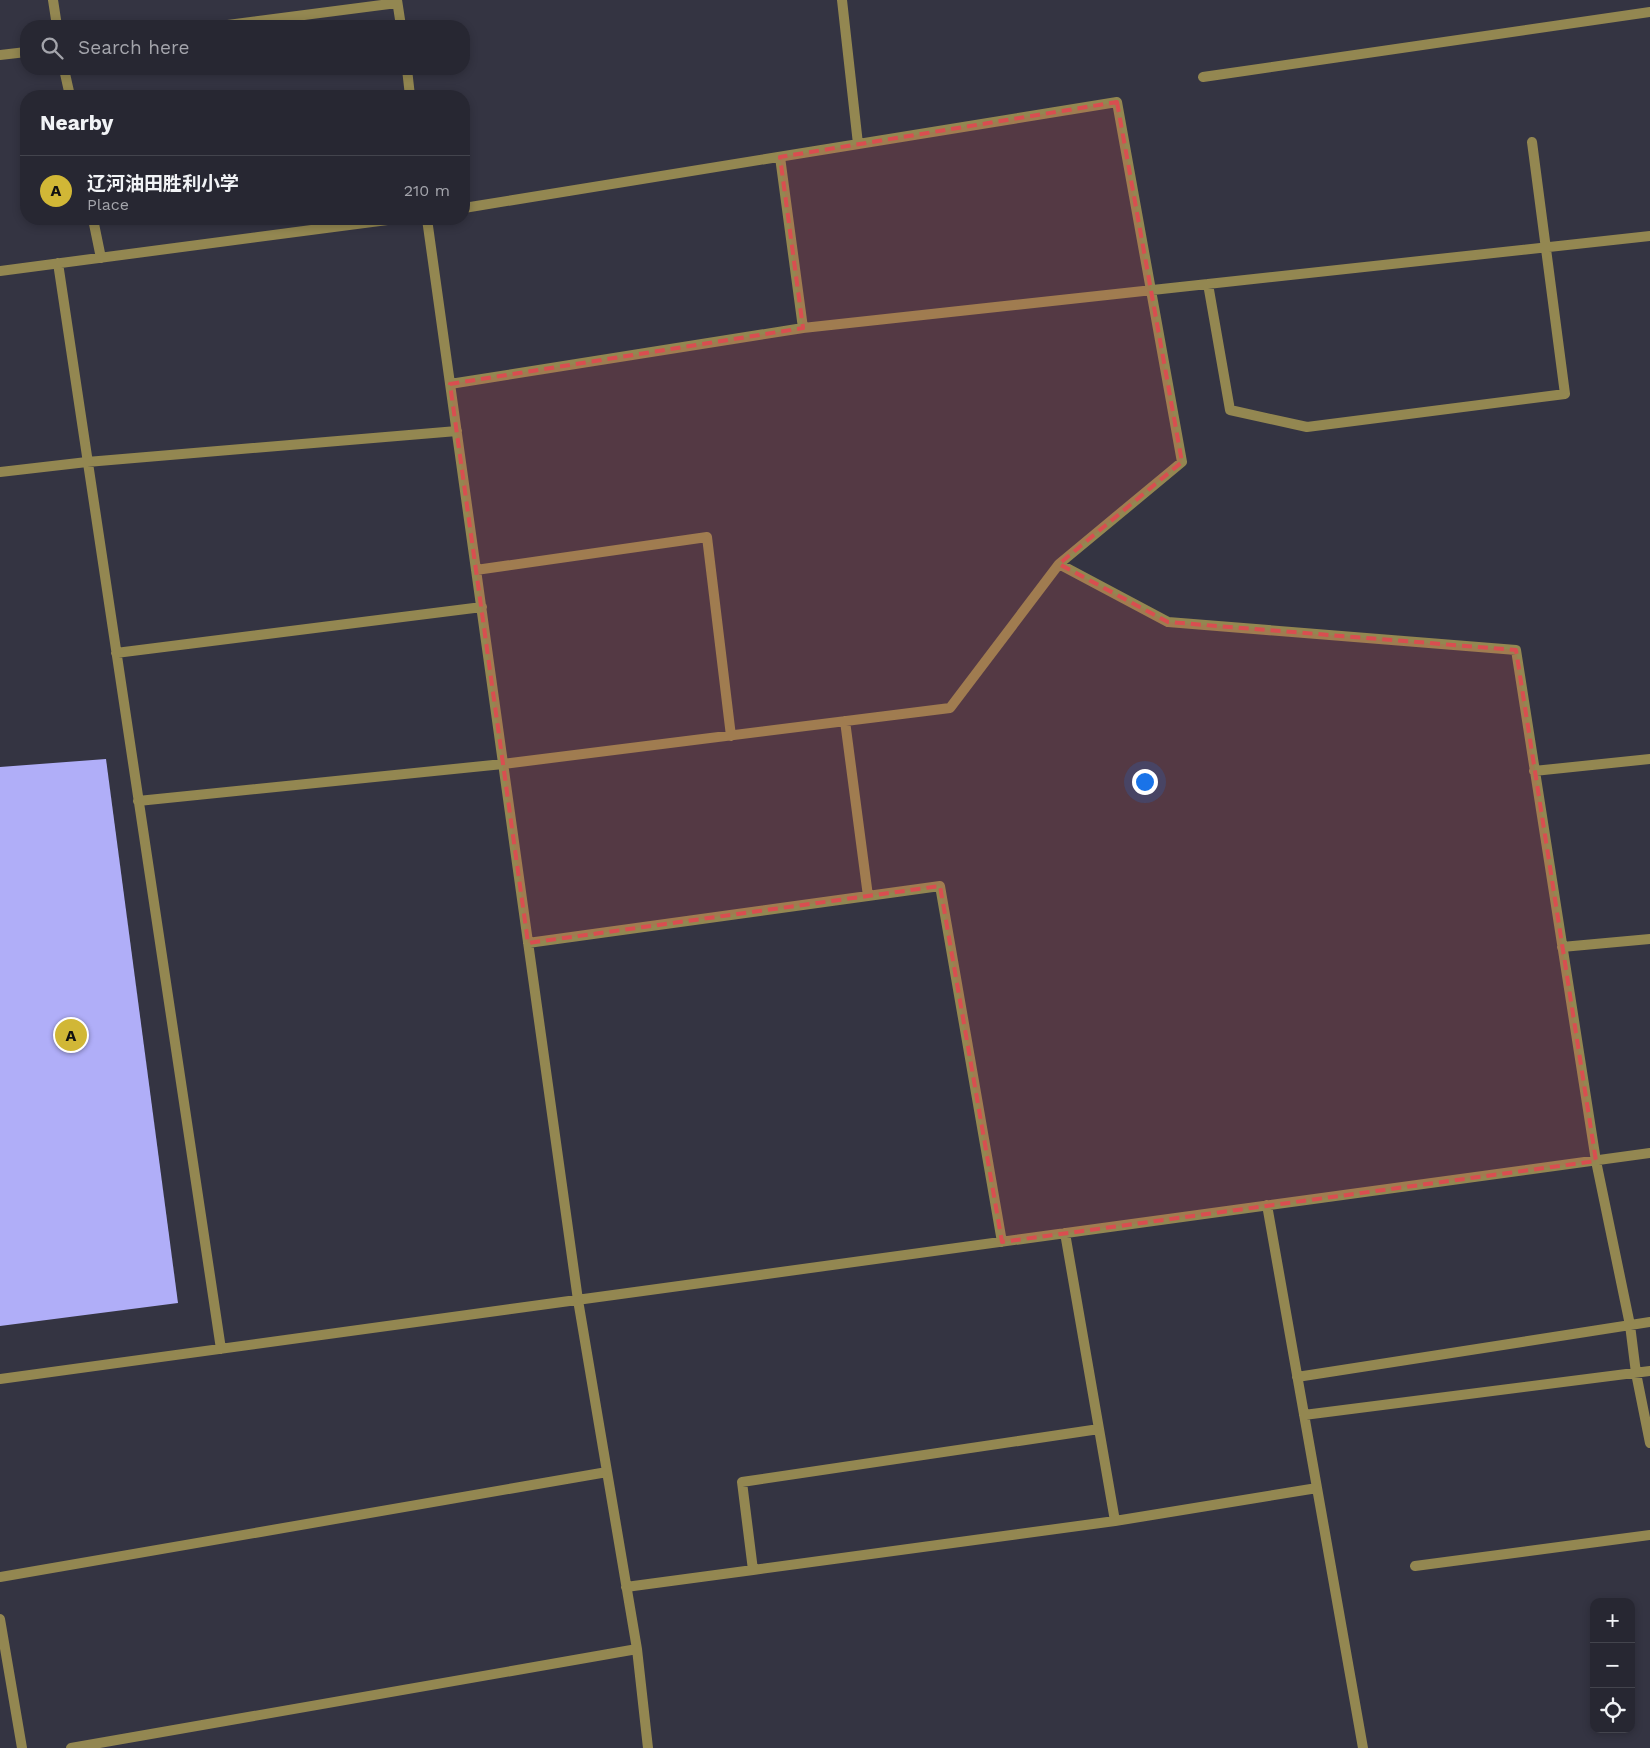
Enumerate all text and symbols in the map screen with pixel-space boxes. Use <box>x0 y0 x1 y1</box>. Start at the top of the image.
search box <box>20 20 470 75</box>
icon: search <box>38 34 66 62</box>
text: Search here <box>78 36 189 59</box>
text: Nearby <box>40 110 113 135</box>
text: 辽河油田胜利小学 <box>87 172 239 195</box>
text: A <box>51 181 61 200</box>
text: 210 m <box>404 181 450 200</box>
text: Place <box>87 195 129 214</box>
your location <box>1132 769 1158 795</box>
pin: A <box>55 1016 87 1054</box>
map controls <box>1590 1598 1635 1733</box>
button: + <box>1590 1598 1635 1643</box>
button: − <box>1590 1643 1635 1688</box>
button: locate <box>1590 1688 1635 1733</box>

